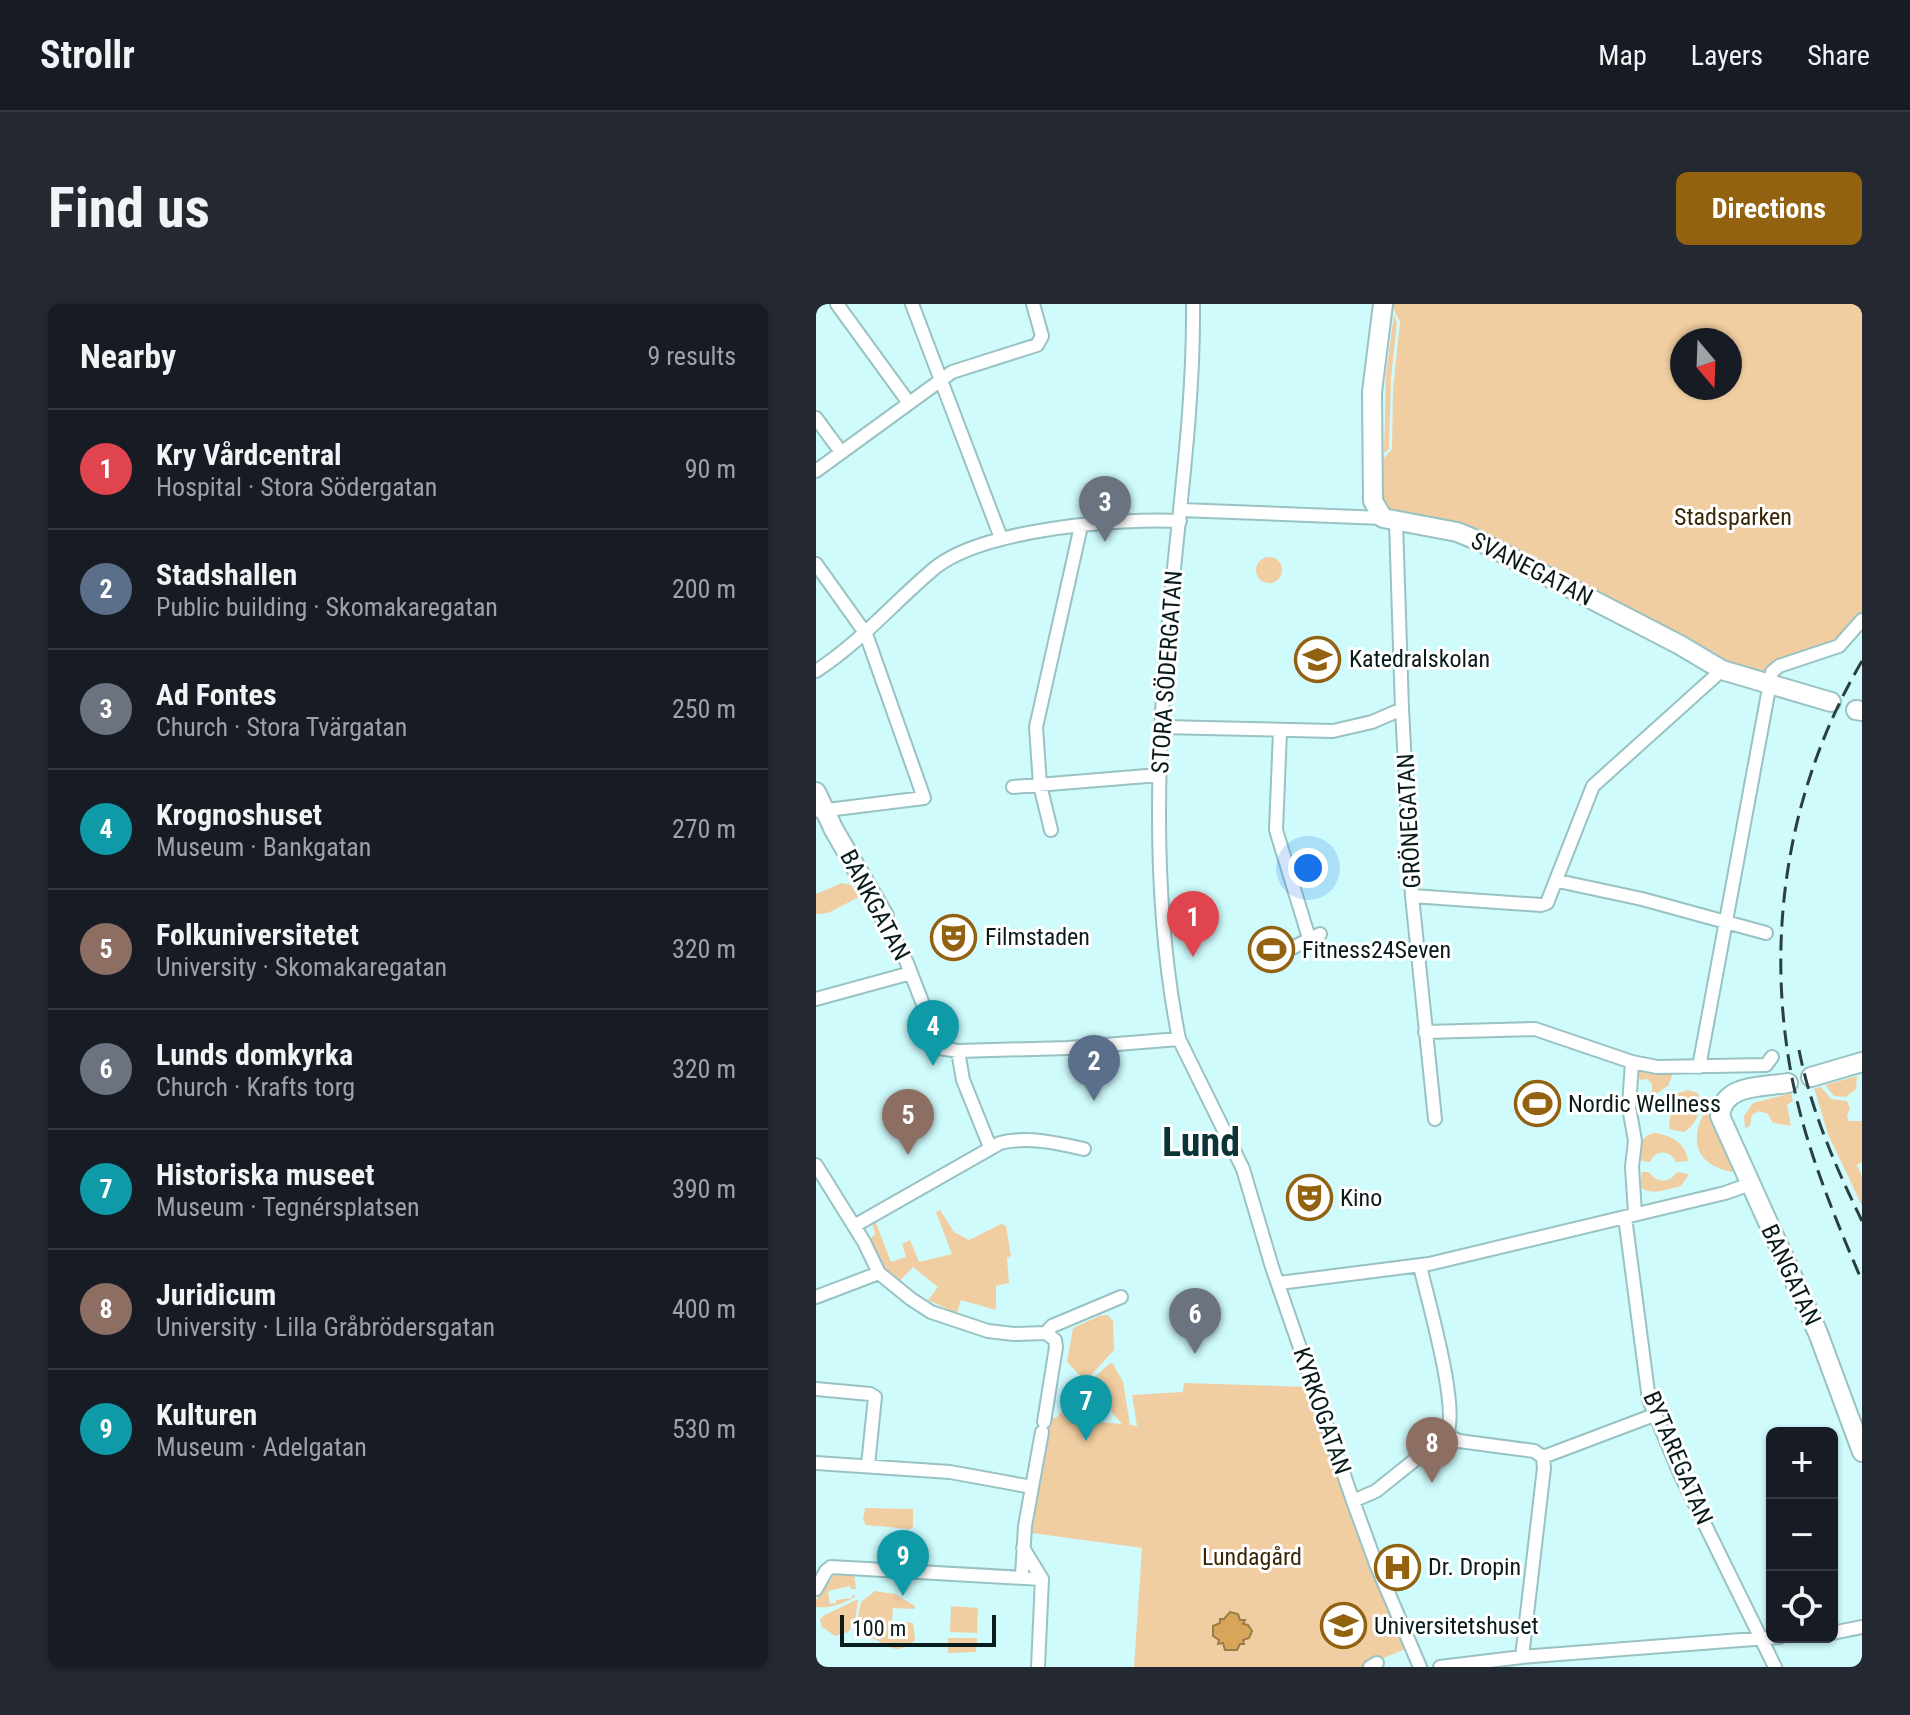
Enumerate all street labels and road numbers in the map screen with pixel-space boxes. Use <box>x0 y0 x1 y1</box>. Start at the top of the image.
street label: SVANEGATAN <box>1467 526 1597 612</box>
street label: STORA SÖDERGATAN <box>1146 570 1188 774</box>
street label: GRÖNEGATAN <box>1391 753 1427 889</box>
street label: BANKGATAN <box>834 845 916 965</box>
street label: BANGATAN <box>1755 1220 1827 1330</box>
street label: KYRKOGATAN <box>1287 1344 1357 1478</box>
street label: BYTAREGATAN <box>1637 1387 1719 1529</box>

